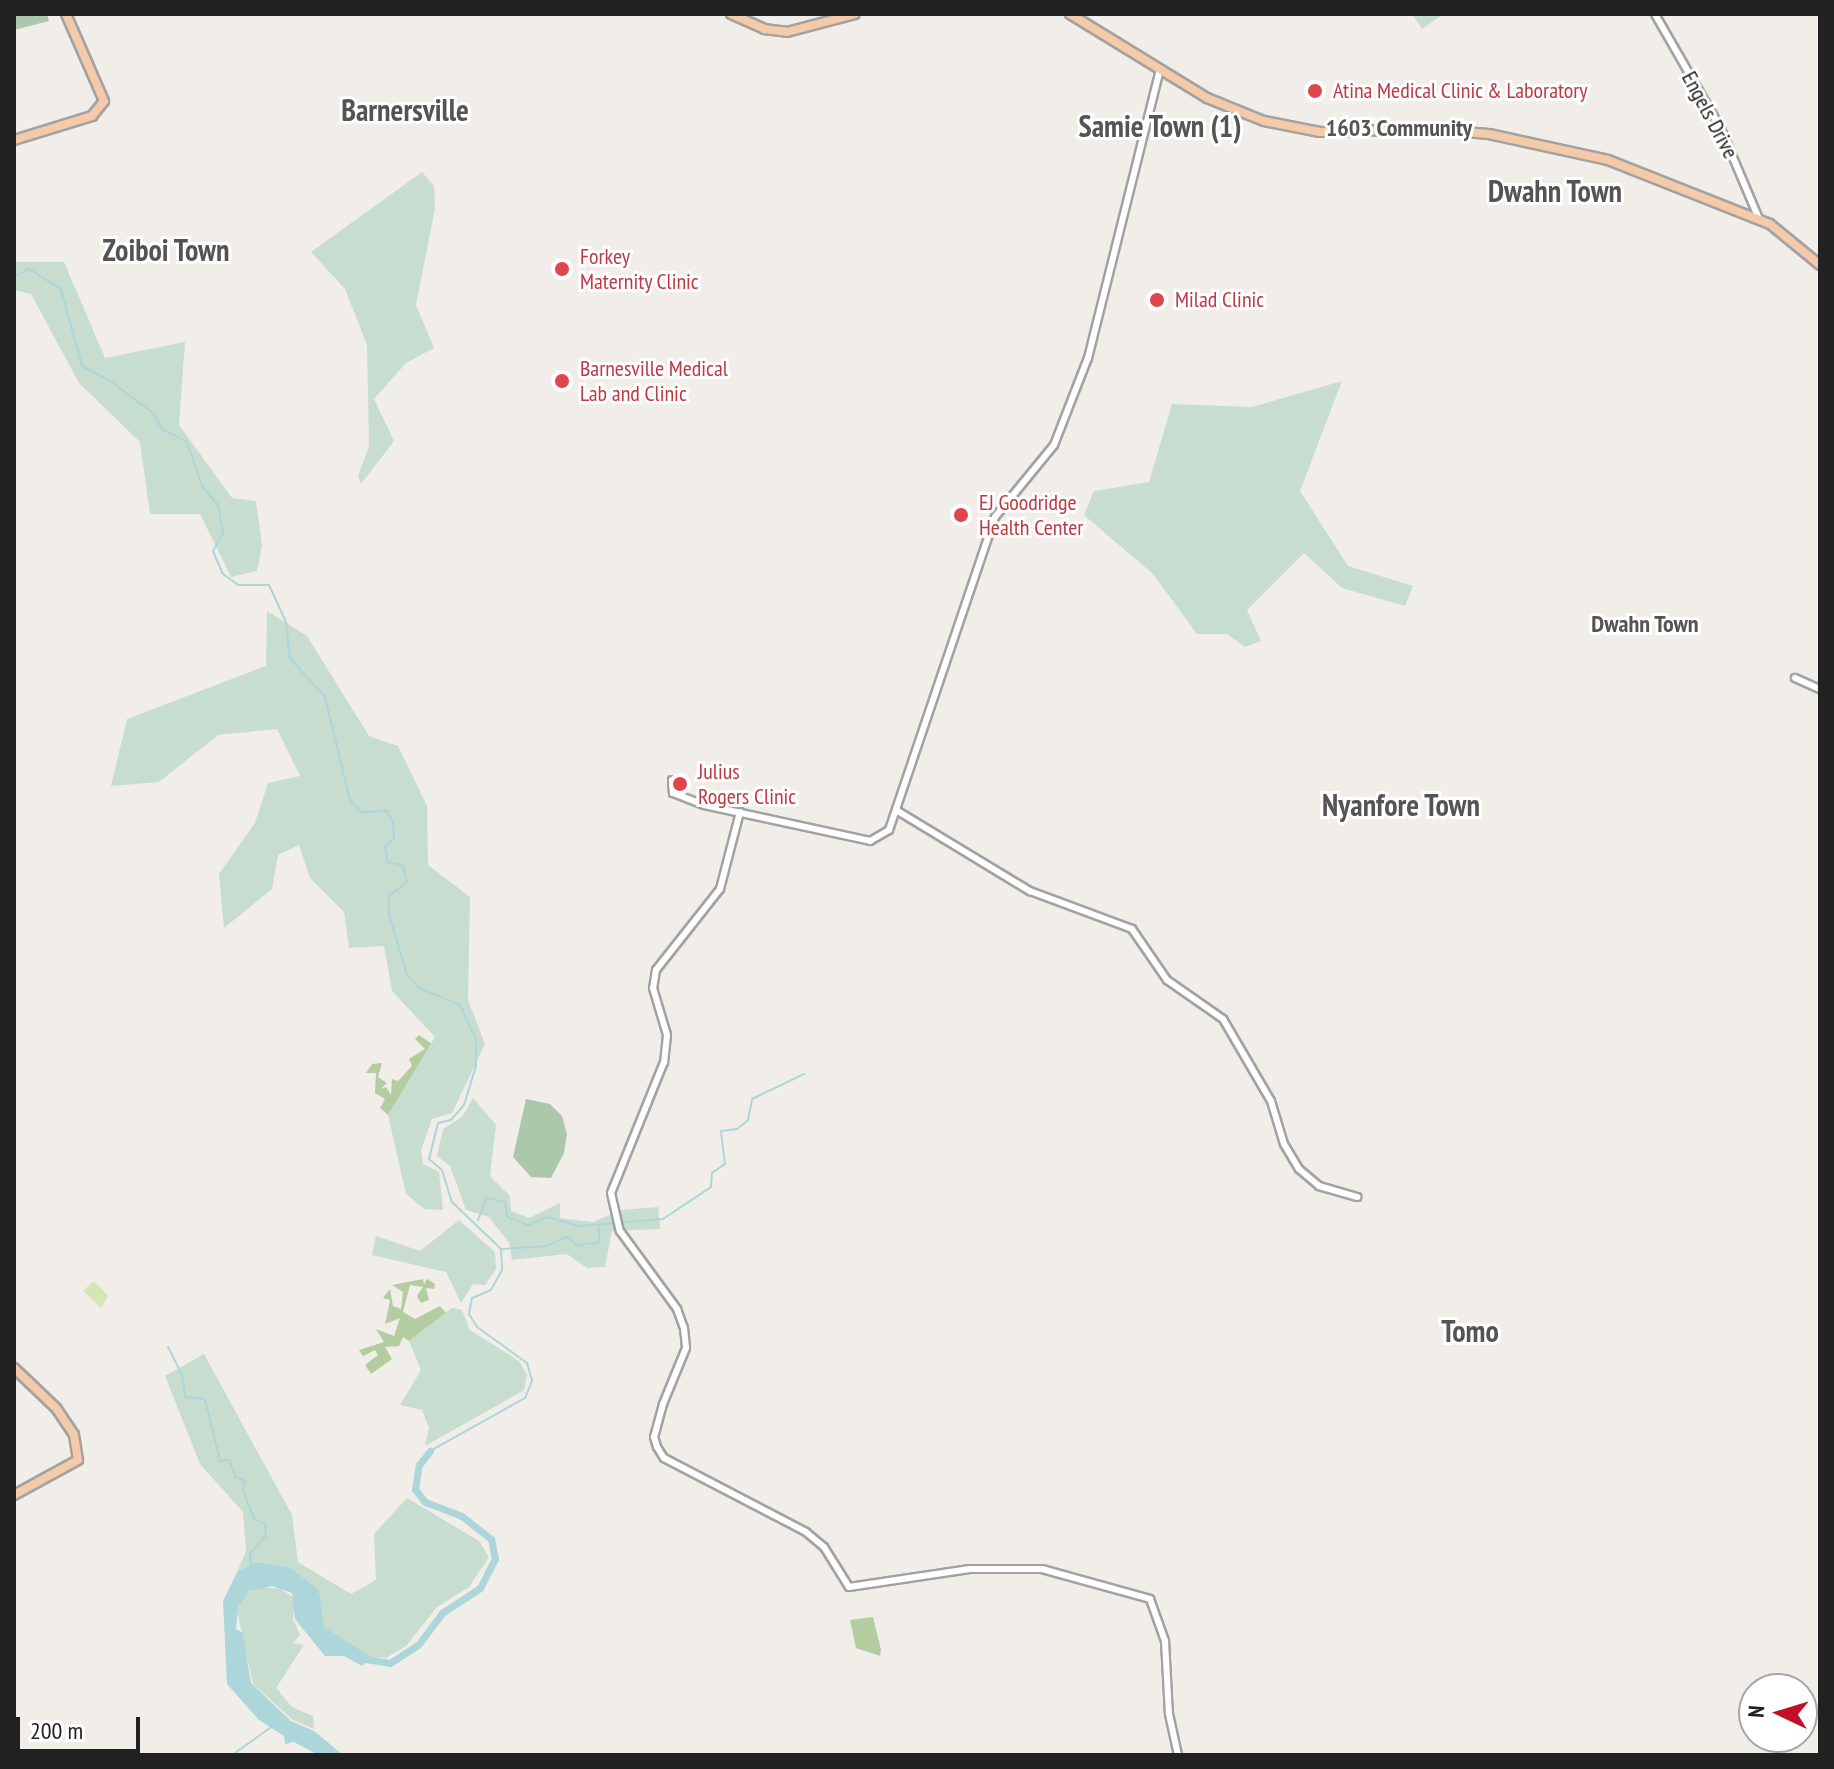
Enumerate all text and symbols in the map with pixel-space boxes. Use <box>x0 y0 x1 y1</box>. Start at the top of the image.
street label: Engels Drive <box>1676 67 1744 163</box>
place label: Atina Medical Clinic & Laboratory <box>1333 78 1588 104</box>
marker: Atina Medical Clinic & Laboratory <box>1304 80 1326 102</box>
district label: Barnersville <box>341 92 469 128</box>
district label: Samie Town (1) <box>1078 108 1242 144</box>
district label: 1603 Community <box>1326 114 1472 142</box>
district label: Dwahn Town <box>1488 173 1622 209</box>
district label: Zoiboi Town <box>102 232 230 268</box>
place label: Forkey Maternity Clinic <box>580 243 699 294</box>
marker: Forkey Maternity Clinic <box>551 258 573 280</box>
place label: Milad Clinic <box>1175 287 1264 313</box>
marker: Milad Clinic <box>1146 289 1168 311</box>
place label: Barnesville Medical Lab and Clinic <box>580 355 728 406</box>
marker: Barnesville Medical Lab and Clinic <box>551 370 573 392</box>
place label: EJ Goodridge Health Center <box>979 489 1083 540</box>
marker: EJ Goodridge Health Center <box>950 504 972 526</box>
district label: Dwahn Town <box>1591 610 1699 638</box>
place label: Julius Rogers Clinic <box>698 758 796 810</box>
marker: Julius Rogers Clinic <box>669 773 691 795</box>
district label: Nyanfore Town <box>1322 787 1480 823</box>
district label: Tomo <box>1441 1313 1499 1349</box>
north arrow <box>1738 1673 1818 1753</box>
scale bar <box>20 1701 144 1751</box>
text: N <box>1742 1705 1770 1718</box>
text: 200 m <box>30 1715 83 1746</box>

